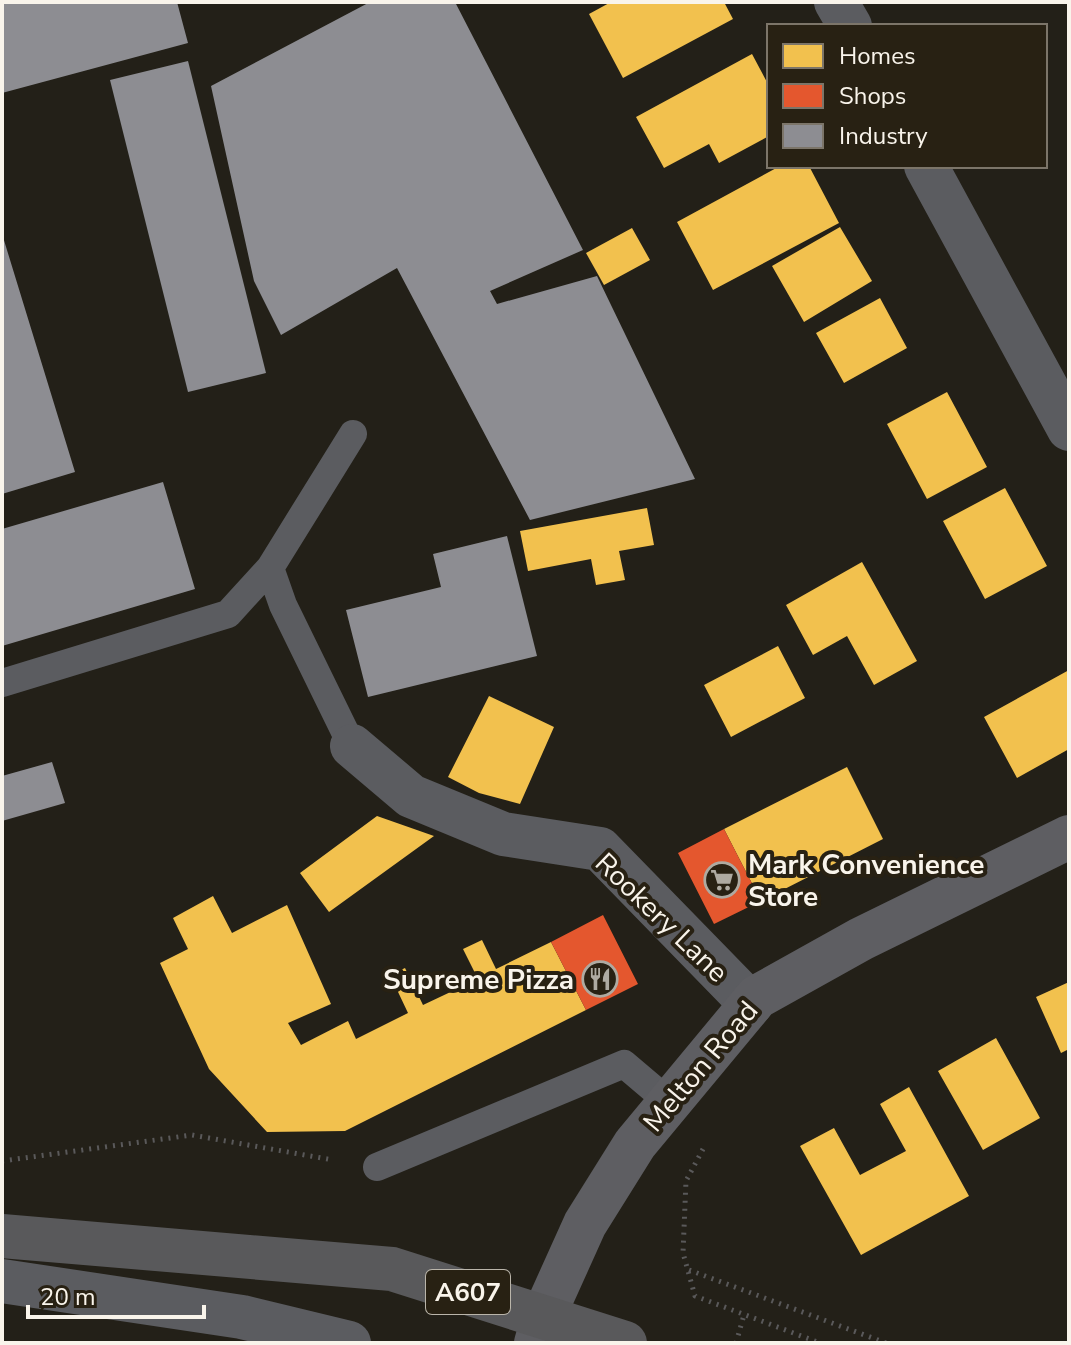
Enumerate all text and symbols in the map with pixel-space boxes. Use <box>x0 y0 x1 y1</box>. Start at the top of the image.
legend <box>767 24 1047 168</box>
text: Homes <box>839 40 915 72</box>
text: Shops <box>839 80 906 112</box>
text: Industry <box>839 120 928 152</box>
street label: Rookery Lane <box>586 845 736 991</box>
place label: Mark Convenience Store <box>748 846 984 916</box>
supermarket icon: Mark Convenience Store <box>703 861 741 899</box>
restaurant icon: Supreme Pizza <box>581 960 619 998</box>
place label: Supreme Pizza <box>383 961 574 999</box>
street label: Melton Road <box>635 993 767 1140</box>
scale bar <box>28 1269 204 1319</box>
road number: A607 <box>426 1270 510 1314</box>
text: 20 m <box>40 1281 96 1313</box>

